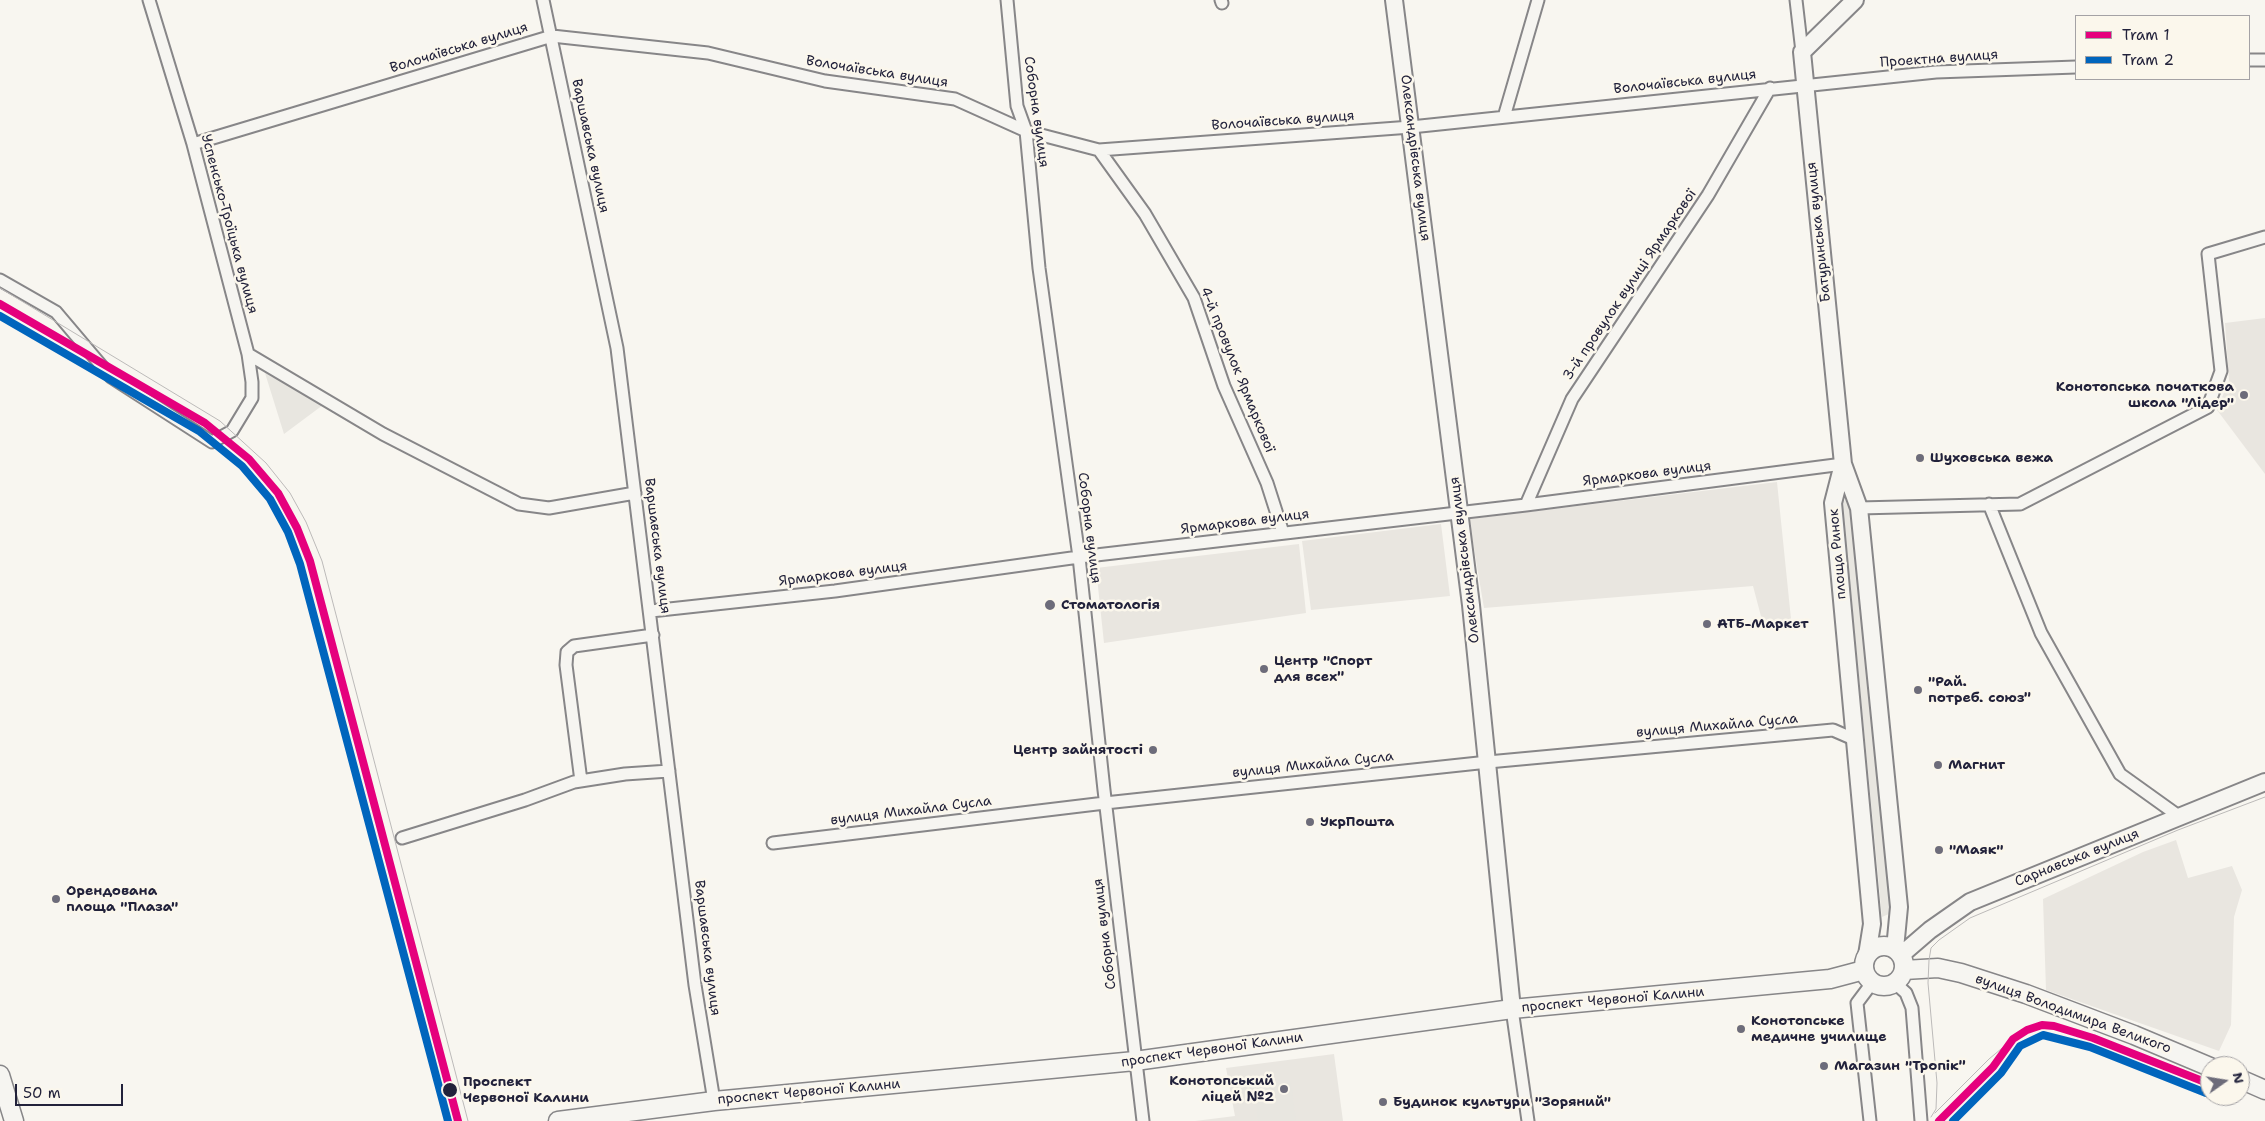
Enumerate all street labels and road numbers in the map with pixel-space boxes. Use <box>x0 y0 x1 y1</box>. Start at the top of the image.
street label: Волочаївська вулиця <box>388 19 530 77</box>
street label: Проектна вулиця <box>1879 46 1999 72</box>
street label: Волочаївська вулиця <box>805 52 949 92</box>
street label: Соборна вулиця <box>1020 55 1052 169</box>
street label: Волочаївська вулиця <box>1613 66 1757 98</box>
street label: Олександрівська вулиця <box>1396 74 1434 242</box>
street label: Варшавська вулиця <box>568 78 612 214</box>
street label: Волочаївська вулиця <box>1211 108 1355 134</box>
street label: Успенсько-Троїцька вулиця <box>197 132 261 316</box>
street label: Батуринська вулиця <box>1803 161 1835 303</box>
street label: 3-й провулок вулиці Ярмаркової <box>1560 186 1700 384</box>
street label: 4-й провулок Ярмаркової <box>1196 285 1278 455</box>
street label: Ярмаркова вулиця <box>1582 458 1712 490</box>
street label: Соборна вулиця <box>1074 471 1104 585</box>
street label: Олександрівська вулиця <box>1446 476 1484 644</box>
street label: Варшавська вулиця <box>640 477 674 615</box>
street label: Ярмаркова вулиця <box>1180 506 1310 538</box>
street label: площа Ринок <box>1826 508 1850 600</box>
street label: Ярмаркова вулиця <box>778 558 908 590</box>
street label: вулиця Михайла Сусла <box>1635 711 1799 741</box>
street label: вулиця Михайла Сусла <box>1231 748 1395 782</box>
street label: вулиця Михайла Сусла <box>829 793 993 829</box>
street label: Сарнавська вулиця <box>2012 825 2142 891</box>
street label: Соборна вулиця <box>1090 877 1120 991</box>
street label: Варшавська вулиця <box>690 879 724 1017</box>
street label: вулиця Володимира Великого <box>1973 971 2173 1057</box>
street label: проспект Червоної Калини <box>1521 984 1705 1016</box>
street label: проспект Червоної Калини <box>1120 1029 1304 1071</box>
street label: проспект Червоної Калини <box>717 1076 901 1108</box>

